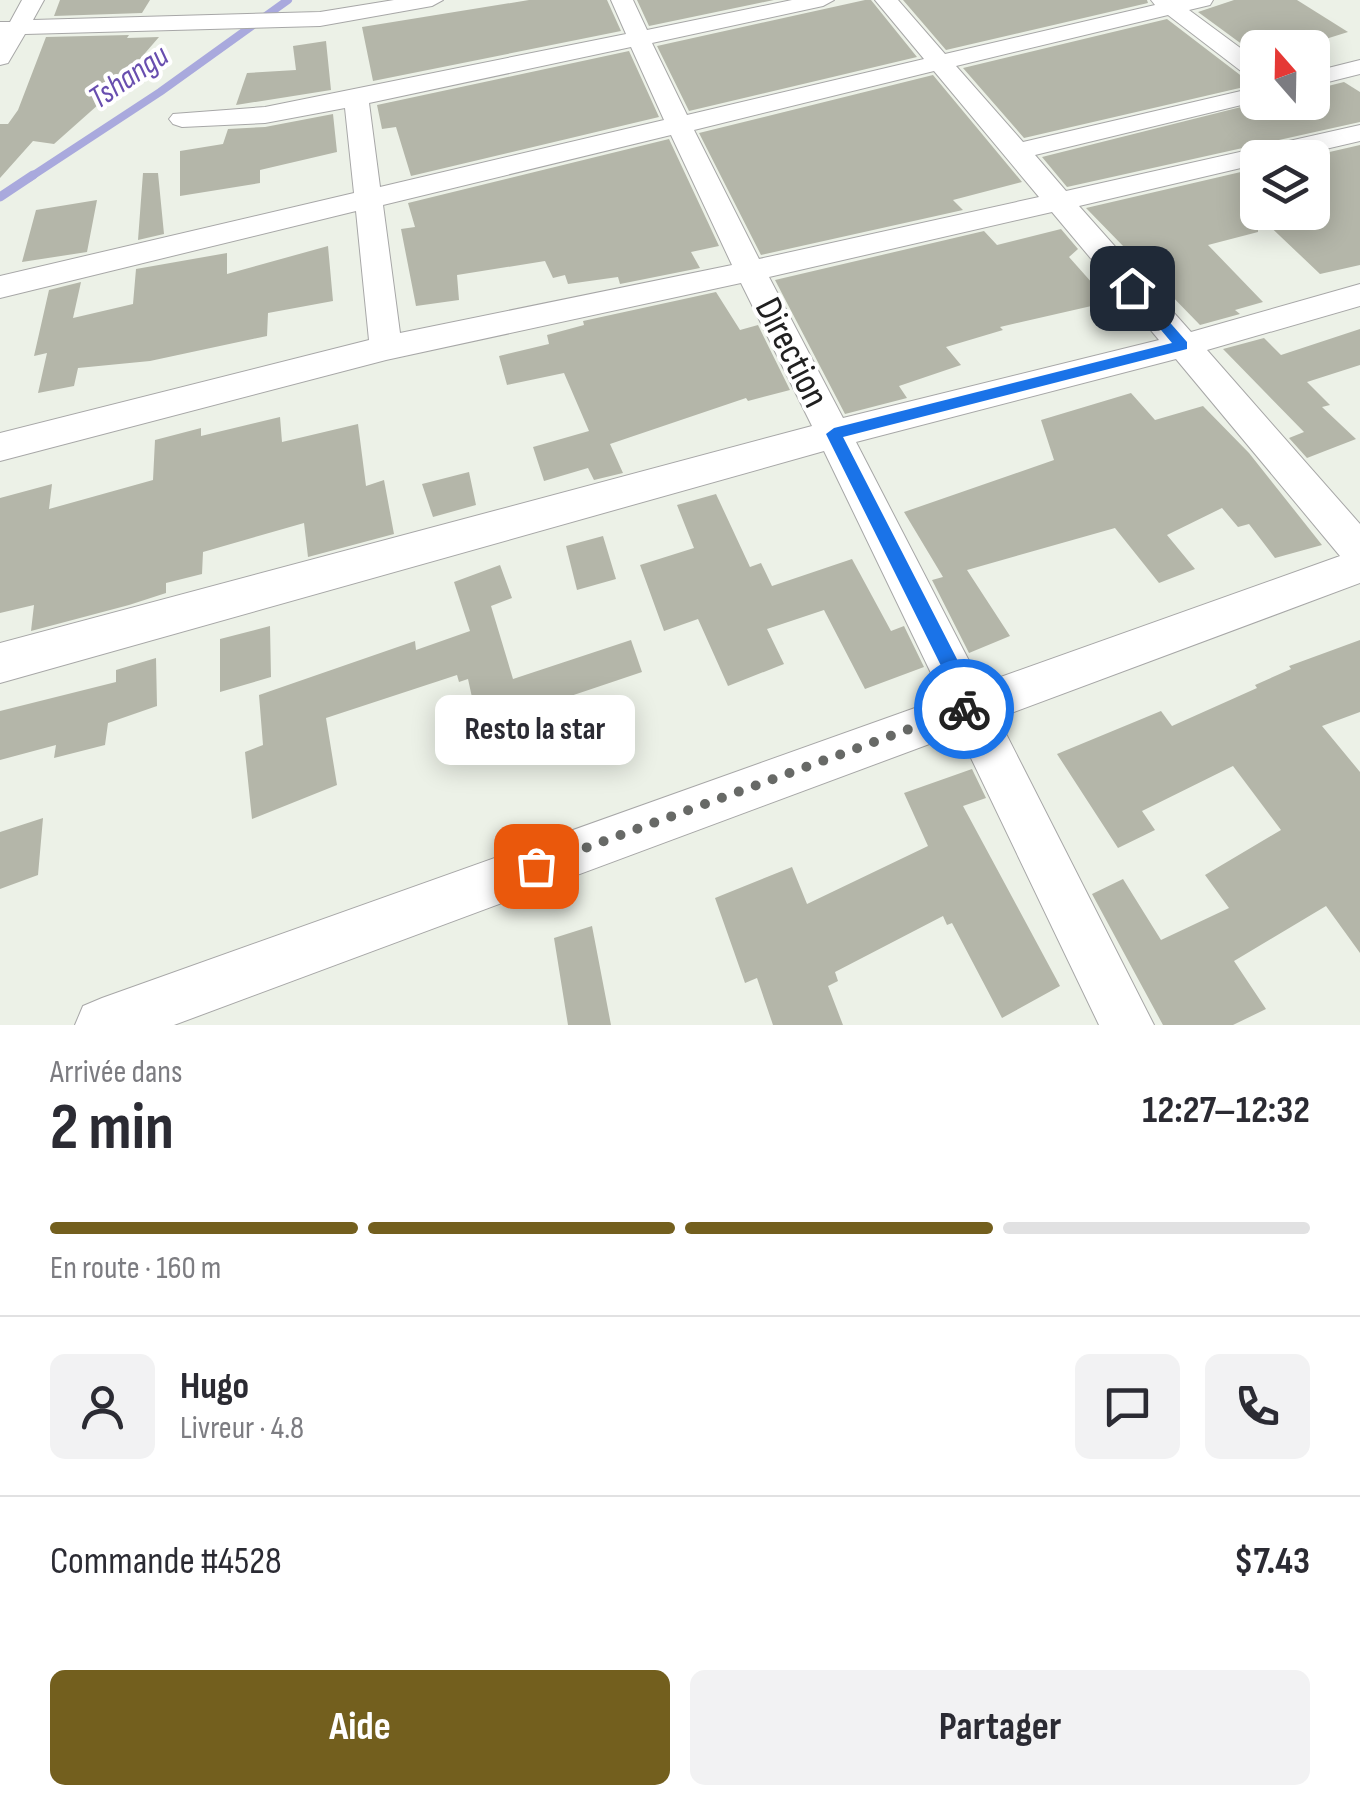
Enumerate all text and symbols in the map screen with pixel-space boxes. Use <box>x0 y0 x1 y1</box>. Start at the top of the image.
north arrow <box>1240 30 1330 120</box>
map controls <box>1240 30 1330 230</box>
water label: Tshangu <box>81 36 176 118</box>
button: layers <box>1240 140 1330 230</box>
pin <box>1090 246 1175 331</box>
icon: home <box>1105 261 1160 316</box>
street label: Direction <box>745 290 838 415</box>
courier <box>914 659 1014 759</box>
icon: bike <box>937 682 992 737</box>
callout: Resto la star <box>436 696 636 766</box>
text: Resto la star <box>465 710 605 749</box>
pin <box>494 824 579 909</box>
icon: bag <box>509 839 564 894</box>
text: Arrivée dans <box>50 1053 182 1092</box>
text: 12:27–12:32 <box>1142 1088 1310 1133</box>
text: 2 min <box>50 1090 174 1168</box>
text: En route · 160 m <box>50 1249 221 1288</box>
button: person <box>50 1354 155 1459</box>
button: chat <box>1075 1354 1180 1459</box>
button: phone <box>1205 1354 1310 1459</box>
text: Hugo <box>180 1364 249 1409</box>
text: Livreur · 4.8 <box>180 1409 304 1448</box>
text: Commande #4528 <box>50 1539 282 1584</box>
text: $7.43 <box>1234 1539 1310 1584</box>
button: Aide <box>50 1670 670 1785</box>
button: Partager <box>690 1670 1310 1785</box>

